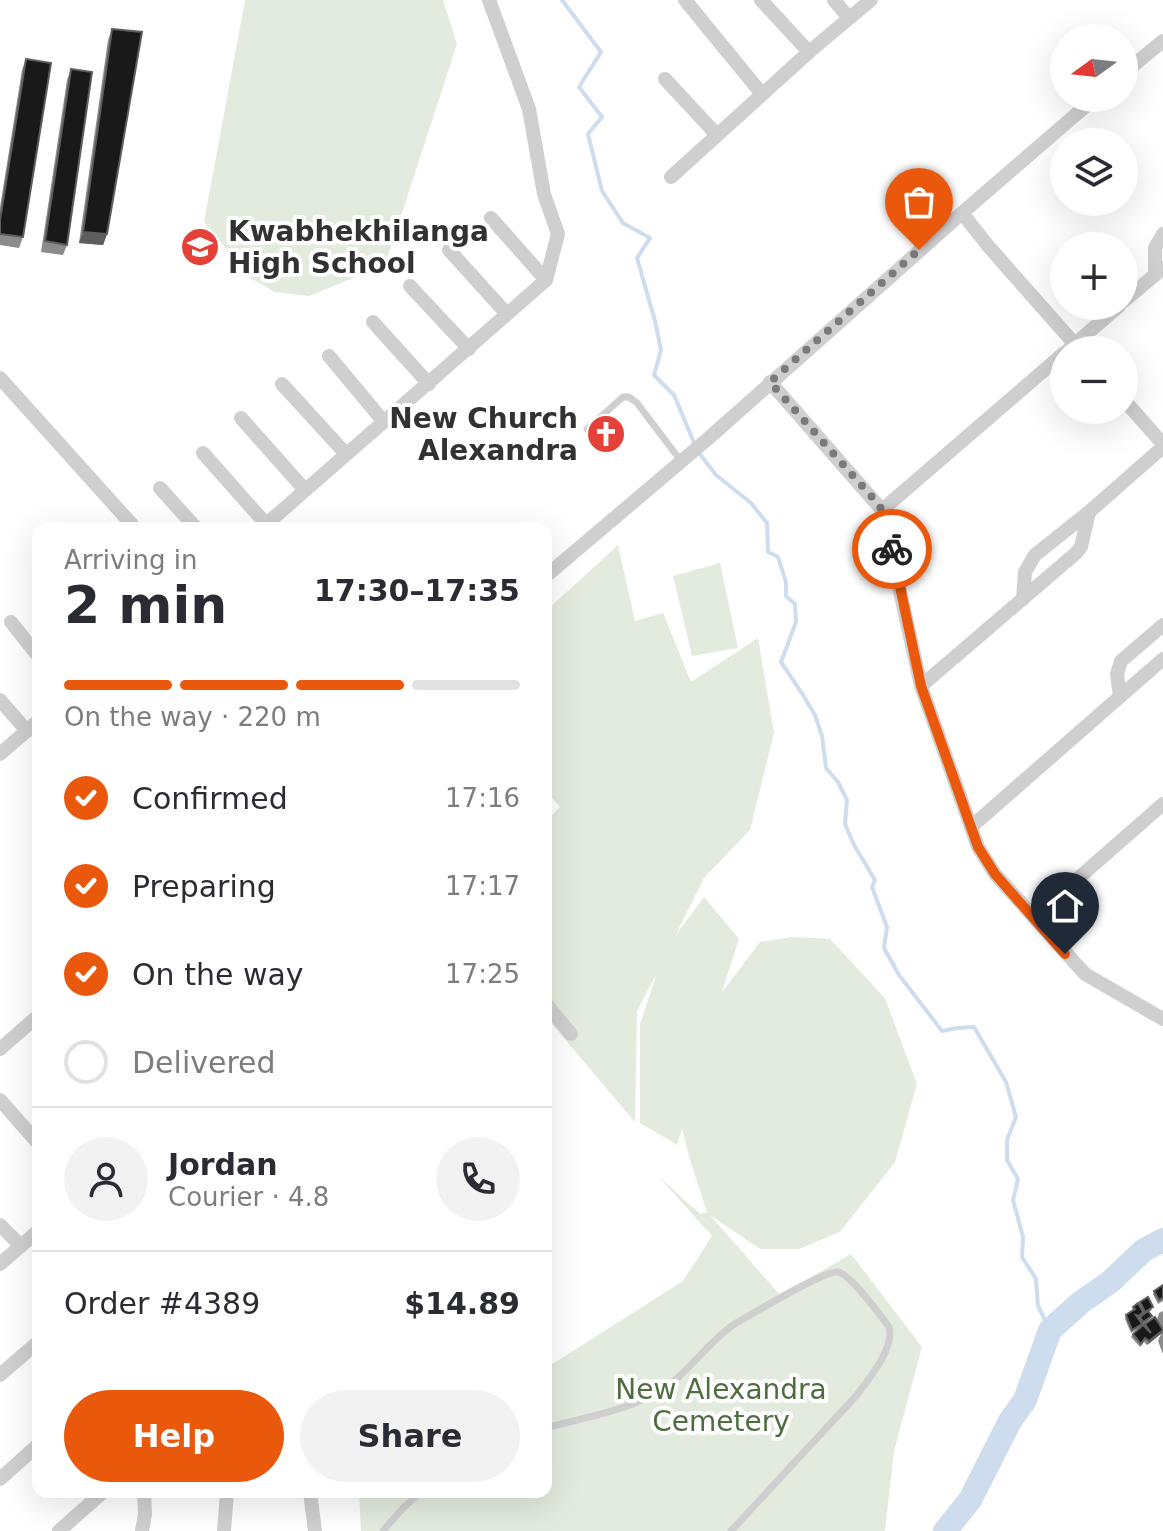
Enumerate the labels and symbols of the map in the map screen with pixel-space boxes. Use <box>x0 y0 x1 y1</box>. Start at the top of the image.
north arrow <box>1050 24 1138 112</box>
pin <box>885 168 953 250</box>
place label: Kwabhekhilanga High School <box>228 215 489 280</box>
school or university icon: Kwabhekhilanga High School <box>179 226 221 268</box>
place label: New Church Alexandra <box>389 402 578 467</box>
church icon: New Church Alexandra <box>585 413 627 455</box>
courier <box>852 509 932 589</box>
pin <box>1031 872 1099 954</box>
park label: New Alexandra Cemetery <box>615 1373 827 1438</box>

